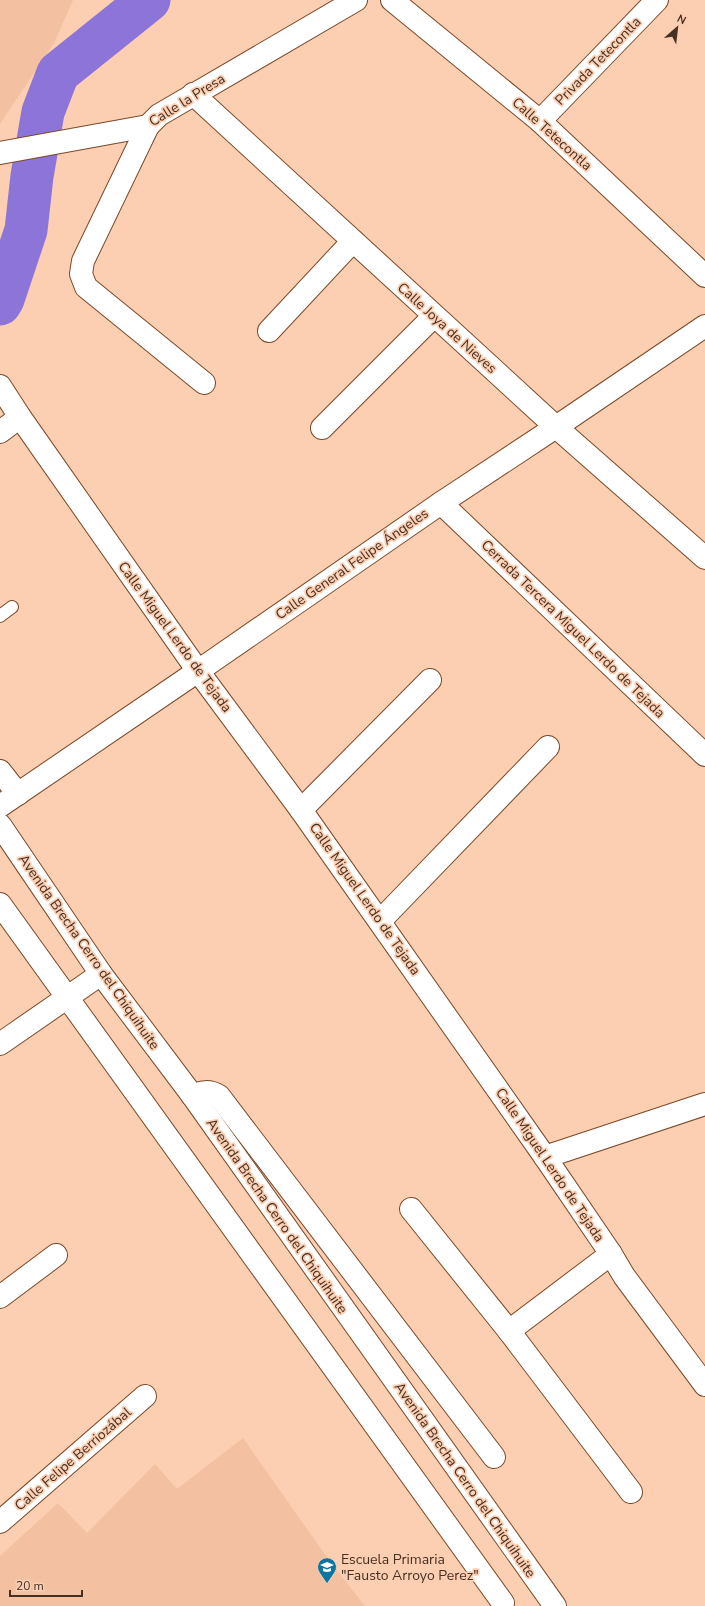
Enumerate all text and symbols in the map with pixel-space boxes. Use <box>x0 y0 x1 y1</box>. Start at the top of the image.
north arrow <box>657 8 697 48</box>
text: N <box>674 11 689 28</box>
street label: Privada Tetecontla <box>551 13 645 109</box>
street label: Calle la Presa <box>145 69 229 131</box>
street label: Calle Tetecontla <box>508 93 596 175</box>
street label: Calle Joya de Nieves <box>393 278 501 378</box>
street label: Calle General Felipe Ángeles <box>272 504 432 624</box>
street label: Cerrada Tercera Miguel Lerdo de Tejada <box>477 536 669 722</box>
street label: Calle Miguel Lerdo de Tejada <box>114 558 236 716</box>
street label: Calle Miguel Lerdo de Tejada <box>305 819 425 979</box>
street label: Avenida Brecha Cerro del Chiquihuite <box>14 851 164 1053</box>
street label: Calle Miguel Lerdo de Tejada <box>491 1084 609 1246</box>
street label: Avenida Brecha Cerro del Chiquihuite <box>202 1115 352 1317</box>
street label: Avenida Brecha Cerro del Chiquihuite <box>390 1379 540 1581</box>
street label: Calle Felipe Berriozábal <box>11 1402 136 1515</box>
place label: Escuela Primaria "Fausto Arroyo Perez" <box>341 1550 479 1585</box>
school or university icon: Escuela Primaria "Fausto Arroyo Perez" <box>316 1556 338 1584</box>
scale bar <box>10 1572 82 1598</box>
text: 20 m <box>16 1578 44 1594</box>

